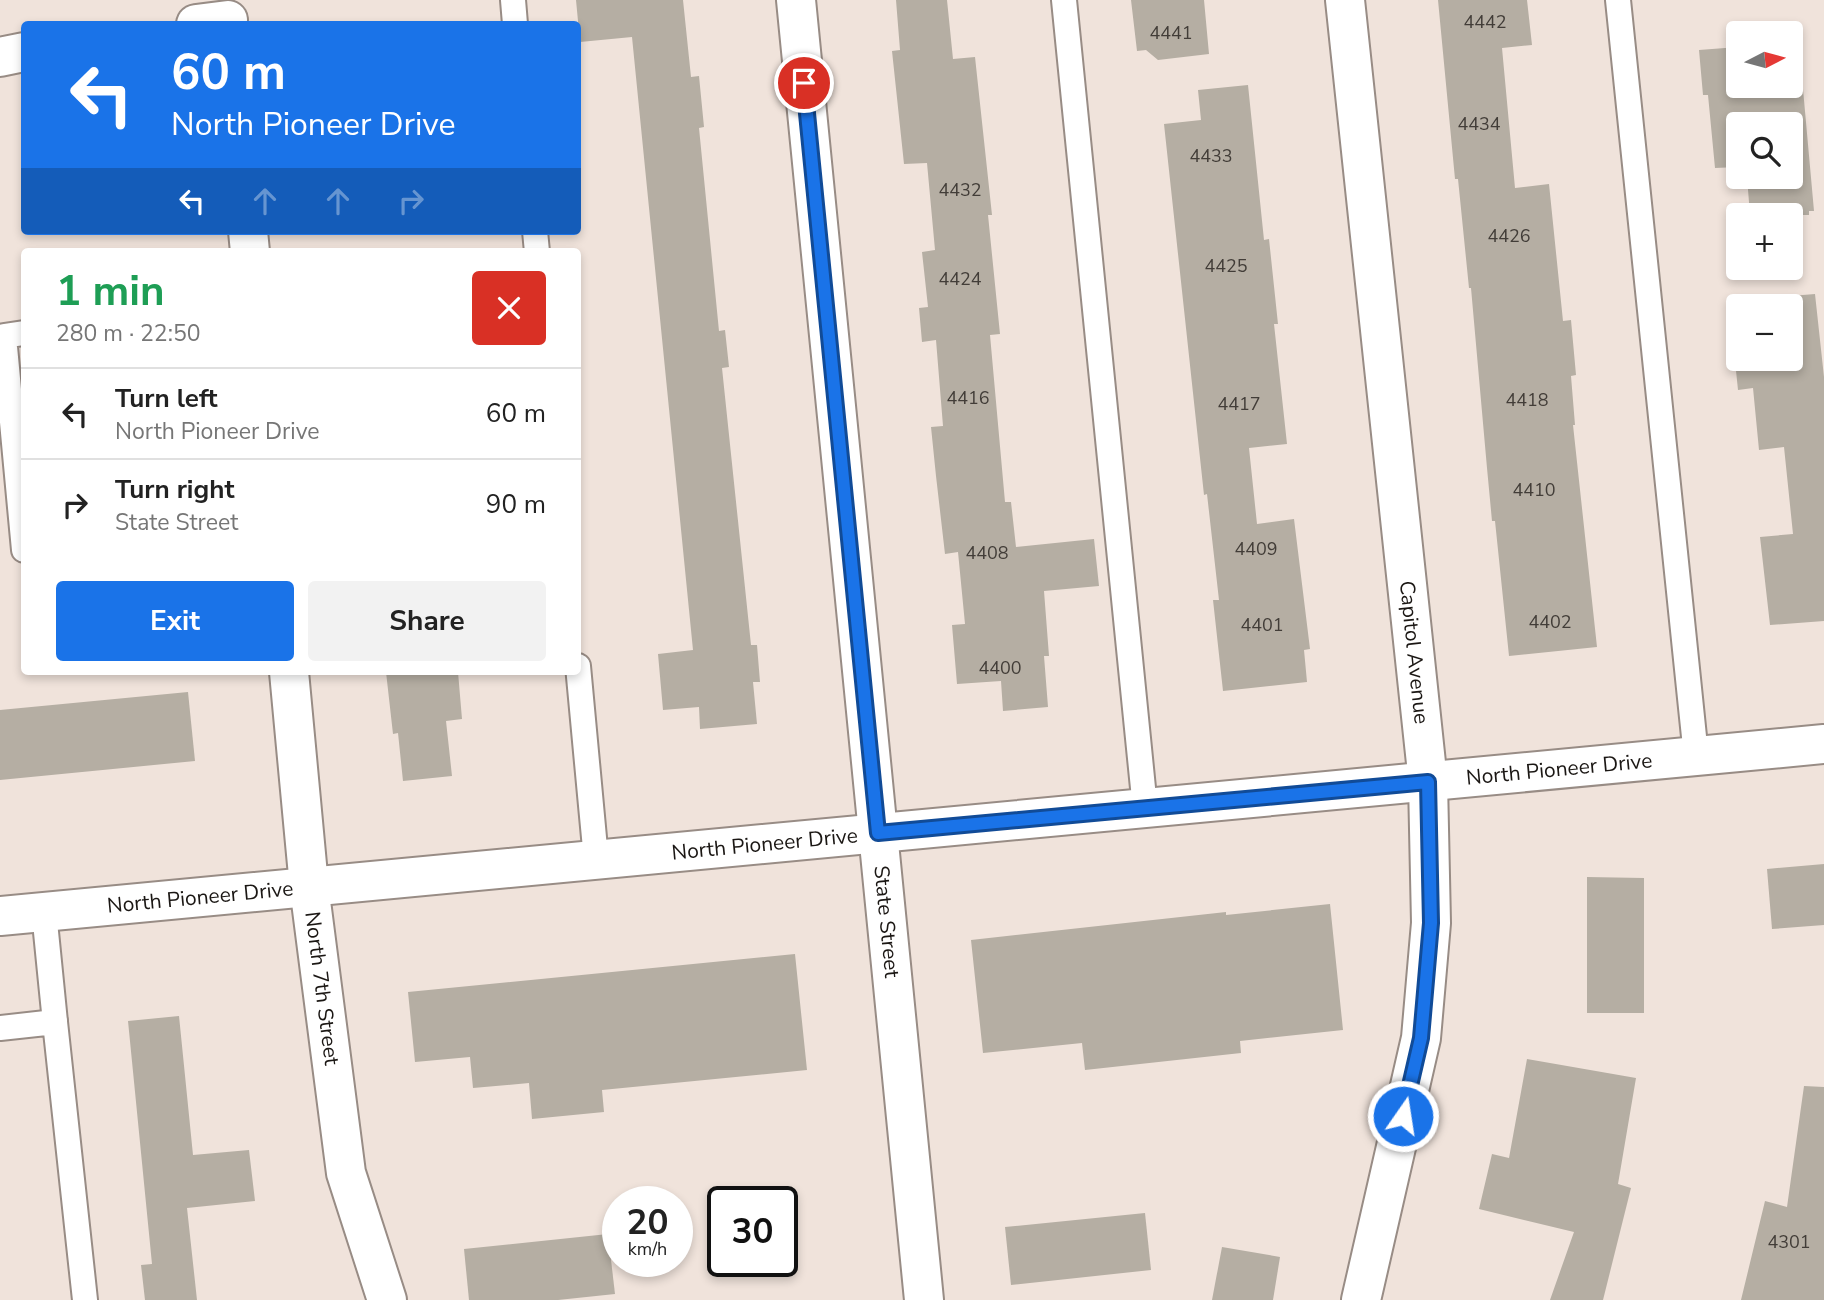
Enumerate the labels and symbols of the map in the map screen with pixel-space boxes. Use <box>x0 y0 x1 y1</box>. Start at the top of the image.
house number: 4442 <box>1463 10 1507 34</box>
house number: 4441 <box>1149 21 1193 45</box>
north arrow <box>1726 21 1802 98</box>
pin <box>774 53 834 113</box>
house number: 4434 <box>1457 112 1501 136</box>
house number: 4433 <box>1189 144 1233 168</box>
house number: 4432 <box>938 178 982 202</box>
house number: 4426 <box>1487 224 1531 248</box>
house number: 4425 <box>1204 254 1248 278</box>
house number: 4424 <box>938 267 982 291</box>
house number: 4416 <box>946 386 990 410</box>
house number: 4418 <box>1505 388 1549 412</box>
house number: 4417 <box>1217 392 1261 416</box>
house number: 4410 <box>1512 478 1556 502</box>
house number: 4409 <box>1234 537 1278 561</box>
house number: 4408 <box>965 541 1009 565</box>
street label: Capitol Avenue <box>1393 579 1436 725</box>
house number: 4402 <box>1528 610 1572 634</box>
house number: 4401 <box>1240 613 1284 637</box>
house number: 4400 <box>978 656 1022 680</box>
street label: North Pioneer Drive <box>1465 746 1653 792</box>
street label: North Pioneer Drive <box>670 821 859 867</box>
street label: State Street <box>867 864 906 980</box>
street label: North Pioneer Drive <box>106 874 295 920</box>
street label: North 7th Street <box>298 910 346 1067</box>
position arrow <box>1366 1079 1440 1153</box>
speed limit sign: 30 <box>707 1186 798 1277</box>
house number: 4301 <box>1767 1230 1811 1254</box>

